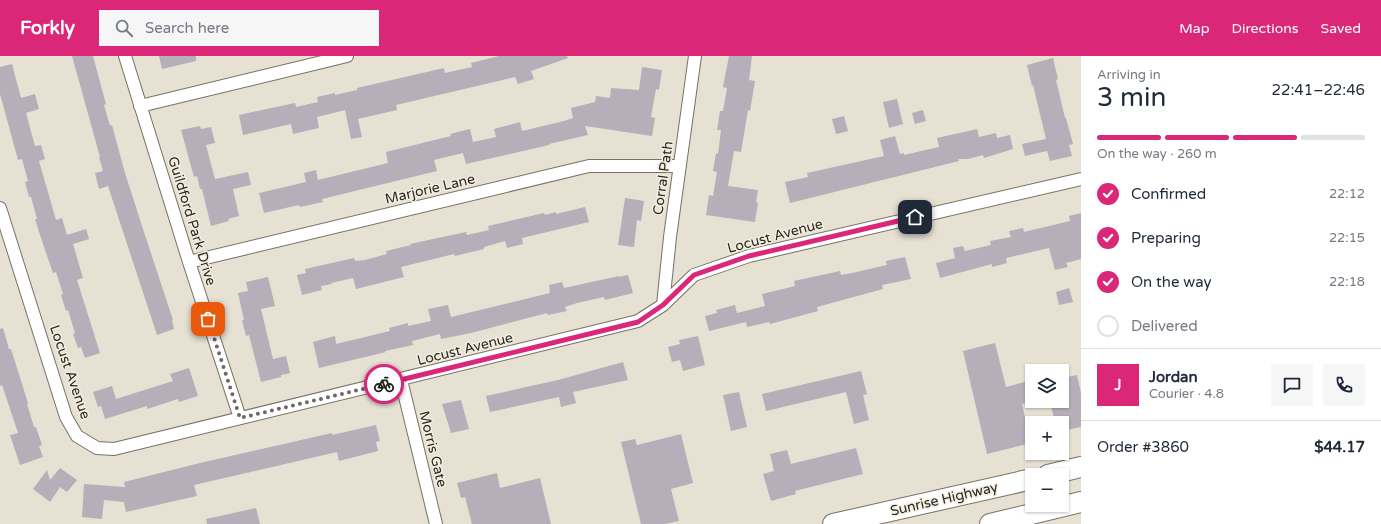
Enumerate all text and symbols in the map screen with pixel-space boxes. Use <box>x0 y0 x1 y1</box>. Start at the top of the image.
search box <box>99 10 379 46</box>
text: Forkly <box>20 17 75 39</box>
icon: search <box>113 17 135 39</box>
text: Search here <box>145 19 229 37</box>
text: Map <box>1179 20 1210 37</box>
text: Directions <box>1232 20 1299 37</box>
text: Saved <box>1321 20 1361 37</box>
text: Arriving in <box>1097 67 1161 83</box>
text: 22:41–22:46 <box>1272 81 1365 99</box>
text: 3 min <box>1097 82 1166 113</box>
street label: Corral Path <box>649 140 677 216</box>
text: On the way · 260 m <box>1097 146 1217 162</box>
street label: Guildford Park Drive <box>164 154 220 288</box>
street label: Marjorie Lane <box>383 170 477 208</box>
icon: check <box>1097 183 1119 205</box>
text: Confirmed <box>1131 185 1206 203</box>
text: 22:12 <box>1329 186 1365 202</box>
pin <box>898 200 932 234</box>
icon: home <box>904 206 926 228</box>
street label: Locust Avenue <box>725 215 825 257</box>
icon: check <box>1097 227 1119 249</box>
text: Preparing <box>1131 229 1201 247</box>
text: 22:15 <box>1329 230 1365 246</box>
icon: check <box>1097 271 1119 293</box>
text: On the way <box>1131 273 1211 291</box>
text: 22:18 <box>1329 274 1365 290</box>
pin <box>191 302 225 336</box>
icon: bag <box>197 308 219 330</box>
text: Delivered <box>1131 317 1198 335</box>
street label: Locust Avenue <box>46 323 94 421</box>
street label: Locust Avenue <box>415 329 515 369</box>
courier <box>364 364 404 404</box>
map controls <box>1025 364 1069 512</box>
button: layers <box>1025 364 1069 408</box>
button: chat <box>1271 364 1313 406</box>
button: phone <box>1323 364 1365 406</box>
text: Jordan <box>1149 368 1198 386</box>
icon: bike <box>373 373 395 395</box>
text: J <box>1115 376 1122 394</box>
text: Courier · 4.8 <box>1149 386 1224 402</box>
street label: Morris Gate <box>415 409 451 489</box>
button: + <box>1025 416 1069 460</box>
text: Order #3860 <box>1097 438 1189 456</box>
text: $44.17 <box>1314 438 1365 456</box>
button: − <box>1025 468 1069 512</box>
street label: Sunrise Highway <box>888 478 1000 520</box>

